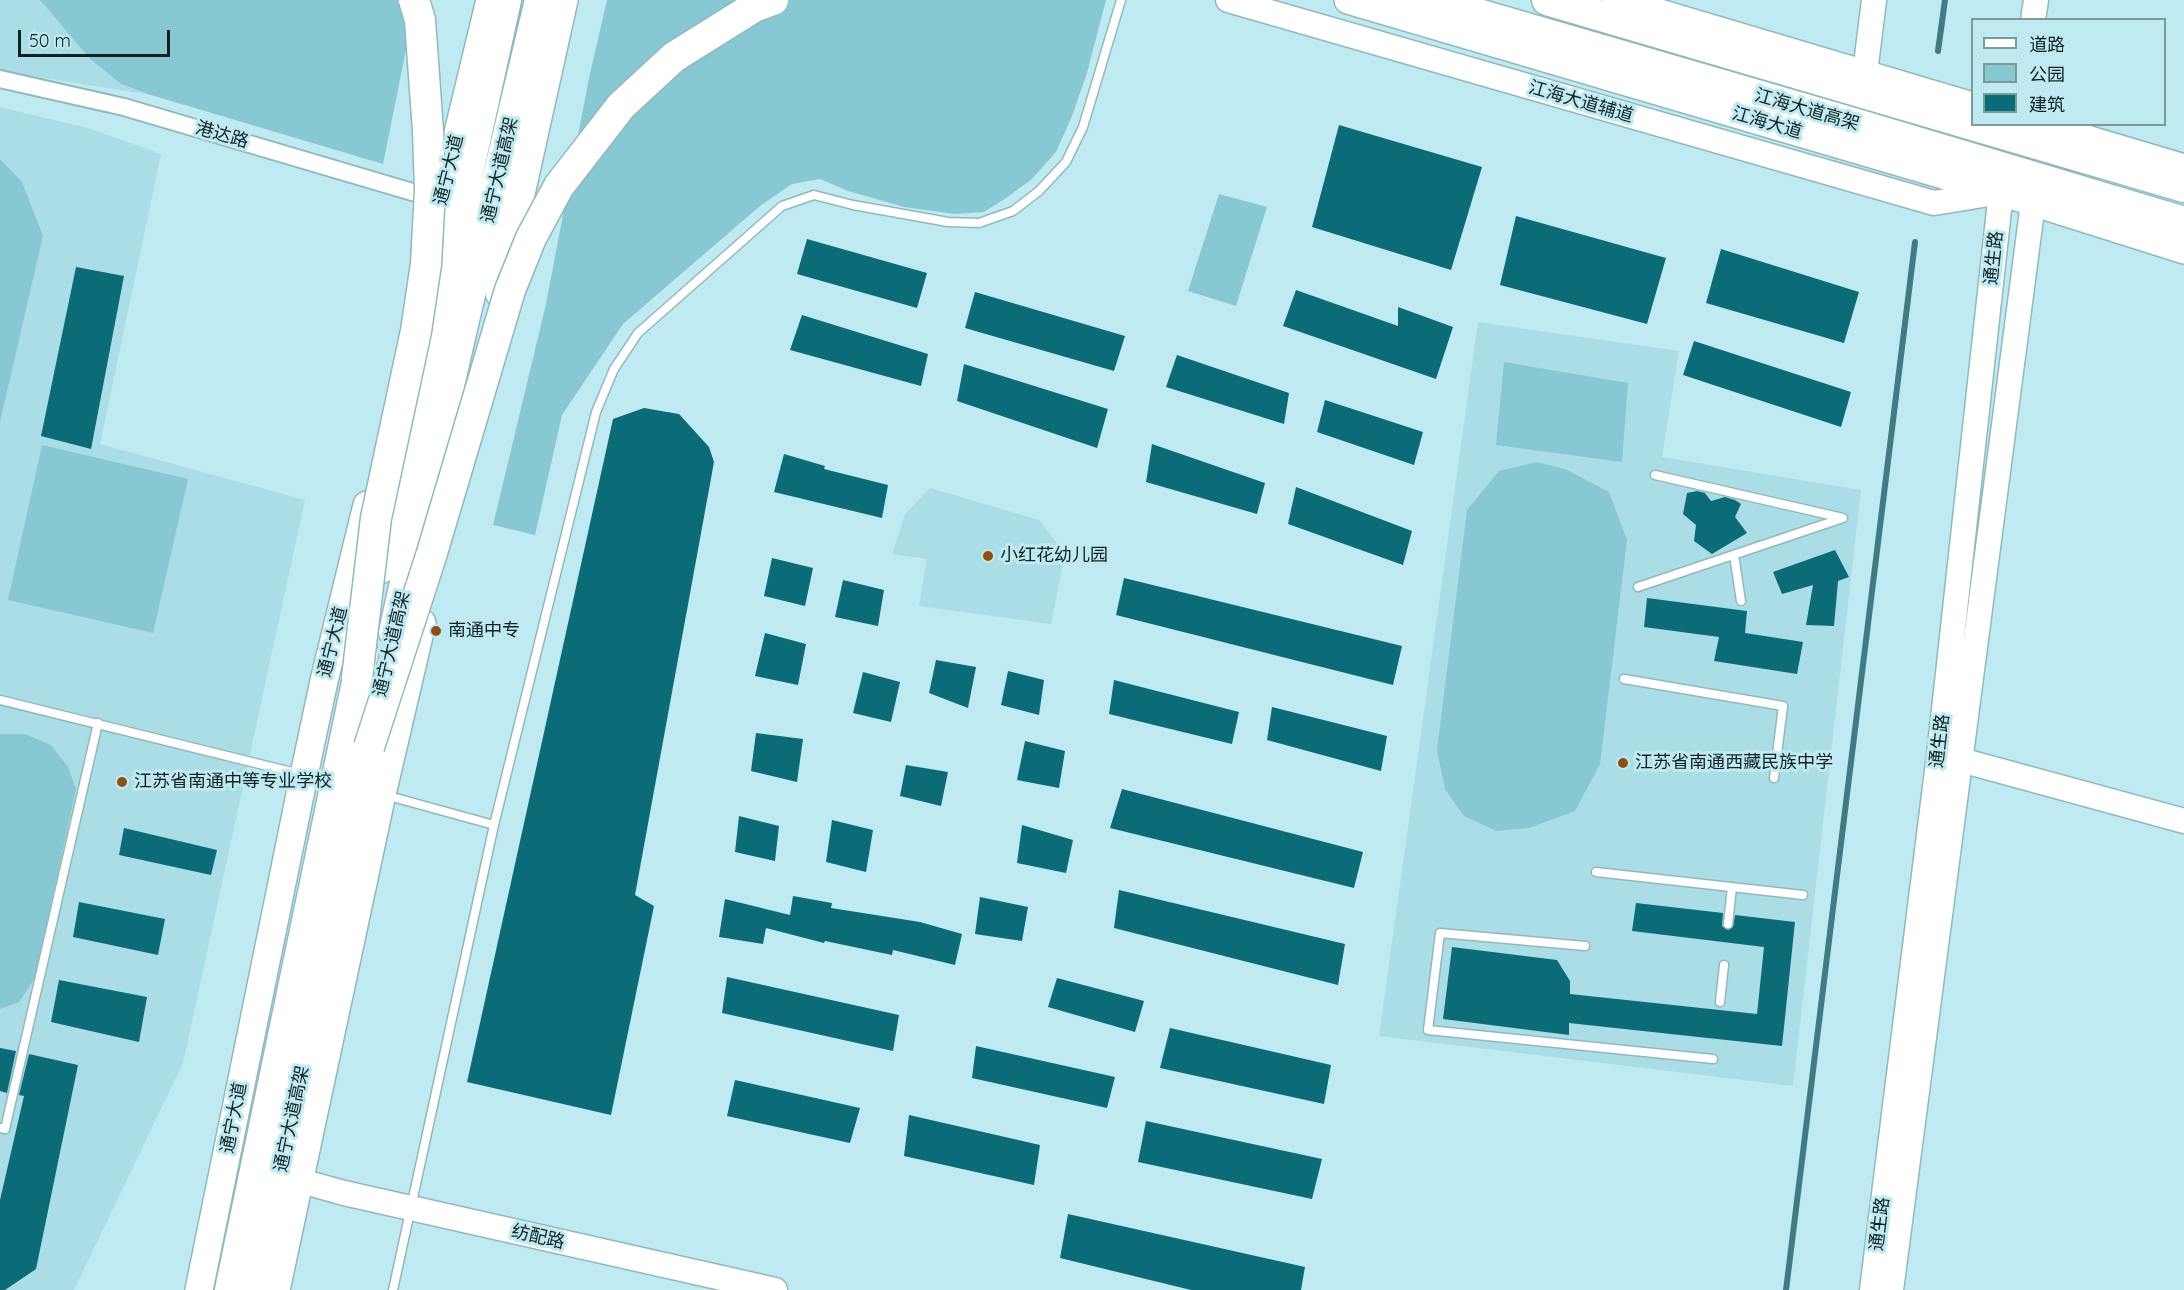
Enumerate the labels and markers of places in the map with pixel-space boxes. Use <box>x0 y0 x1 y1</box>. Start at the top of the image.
place label: 小红花幼儿园 <box>1000 545 1108 567</box>
marker: 小红花幼儿园 <box>981 549 995 563</box>
place label: 南通中专 <box>448 620 520 642</box>
marker: 南通中专 <box>429 624 443 638</box>
place label: 江苏省南通西藏民族中学 <box>1635 752 1833 774</box>
marker: 江苏省南通西藏民族中学 <box>1616 756 1630 770</box>
place label: 江苏省南通中等专业学校 <box>134 771 332 793</box>
marker: 江苏省南通中等专业学校 <box>115 775 129 789</box>

